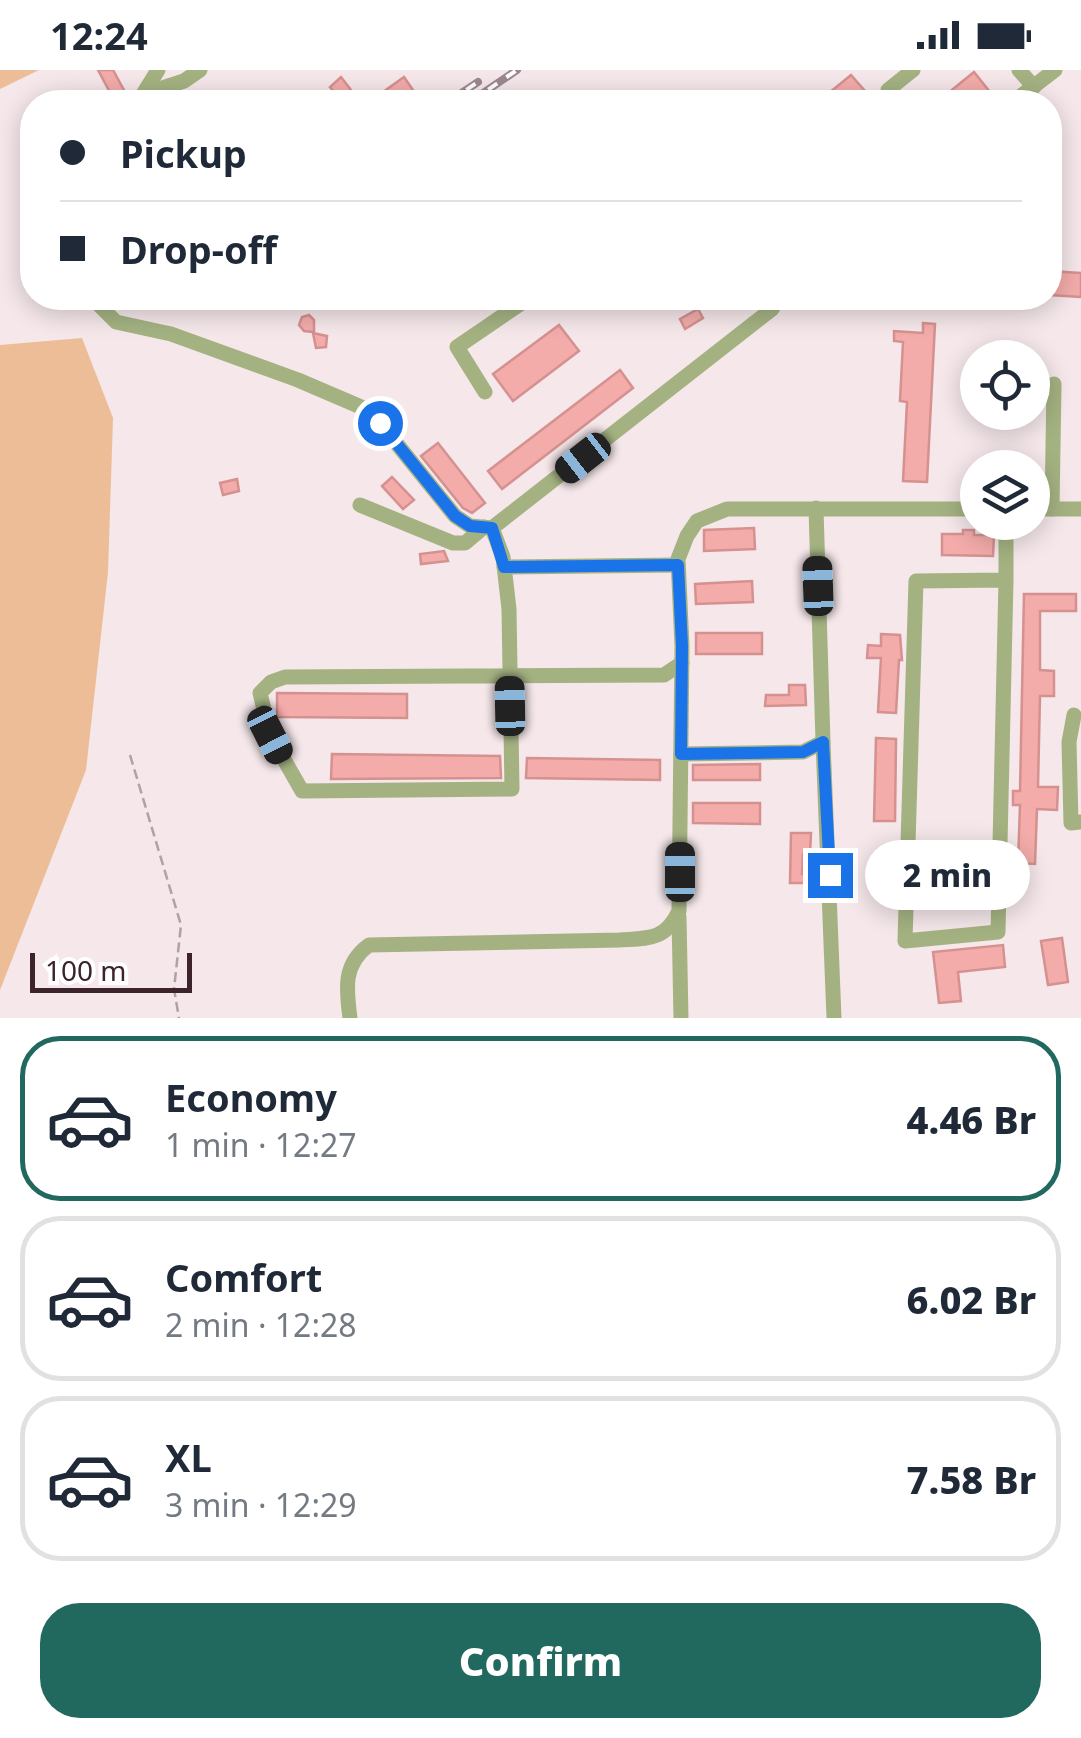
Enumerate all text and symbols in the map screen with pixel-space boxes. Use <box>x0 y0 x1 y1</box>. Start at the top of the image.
text: 12:24 <box>50 9 148 61</box>
text: Pickup <box>120 127 247 179</box>
text: Drop-off <box>120 223 277 275</box>
map controls <box>960 340 1050 540</box>
button: locate <box>960 340 1050 430</box>
route start <box>358 401 403 446</box>
car <box>550 428 616 488</box>
button: layers <box>960 450 1050 540</box>
car <box>802 555 834 617</box>
car <box>494 676 526 736</box>
car <box>243 701 297 769</box>
callout: 2 min <box>865 840 1030 910</box>
car <box>665 842 695 902</box>
route end <box>808 853 853 898</box>
text: 2 min <box>903 853 992 896</box>
scale bar <box>30 948 192 993</box>
text: 100 m <box>45 951 127 989</box>
text: Economy <box>165 1071 337 1123</box>
icon: car <box>45 1074 135 1164</box>
text: 4.46 Br <box>907 1093 1036 1145</box>
text: 1 min · 12:27 <box>165 1123 357 1166</box>
text: Comfort <box>165 1251 322 1303</box>
icon: car <box>45 1254 135 1344</box>
text: 6.02 Br <box>907 1273 1036 1325</box>
text: 2 min · 12:28 <box>165 1303 357 1346</box>
text: XL <box>165 1431 212 1483</box>
icon: car <box>45 1434 135 1524</box>
text: 7.58 Br <box>907 1453 1036 1505</box>
text: 3 min · 12:29 <box>165 1483 357 1526</box>
button: Confirm <box>40 1603 1041 1718</box>

